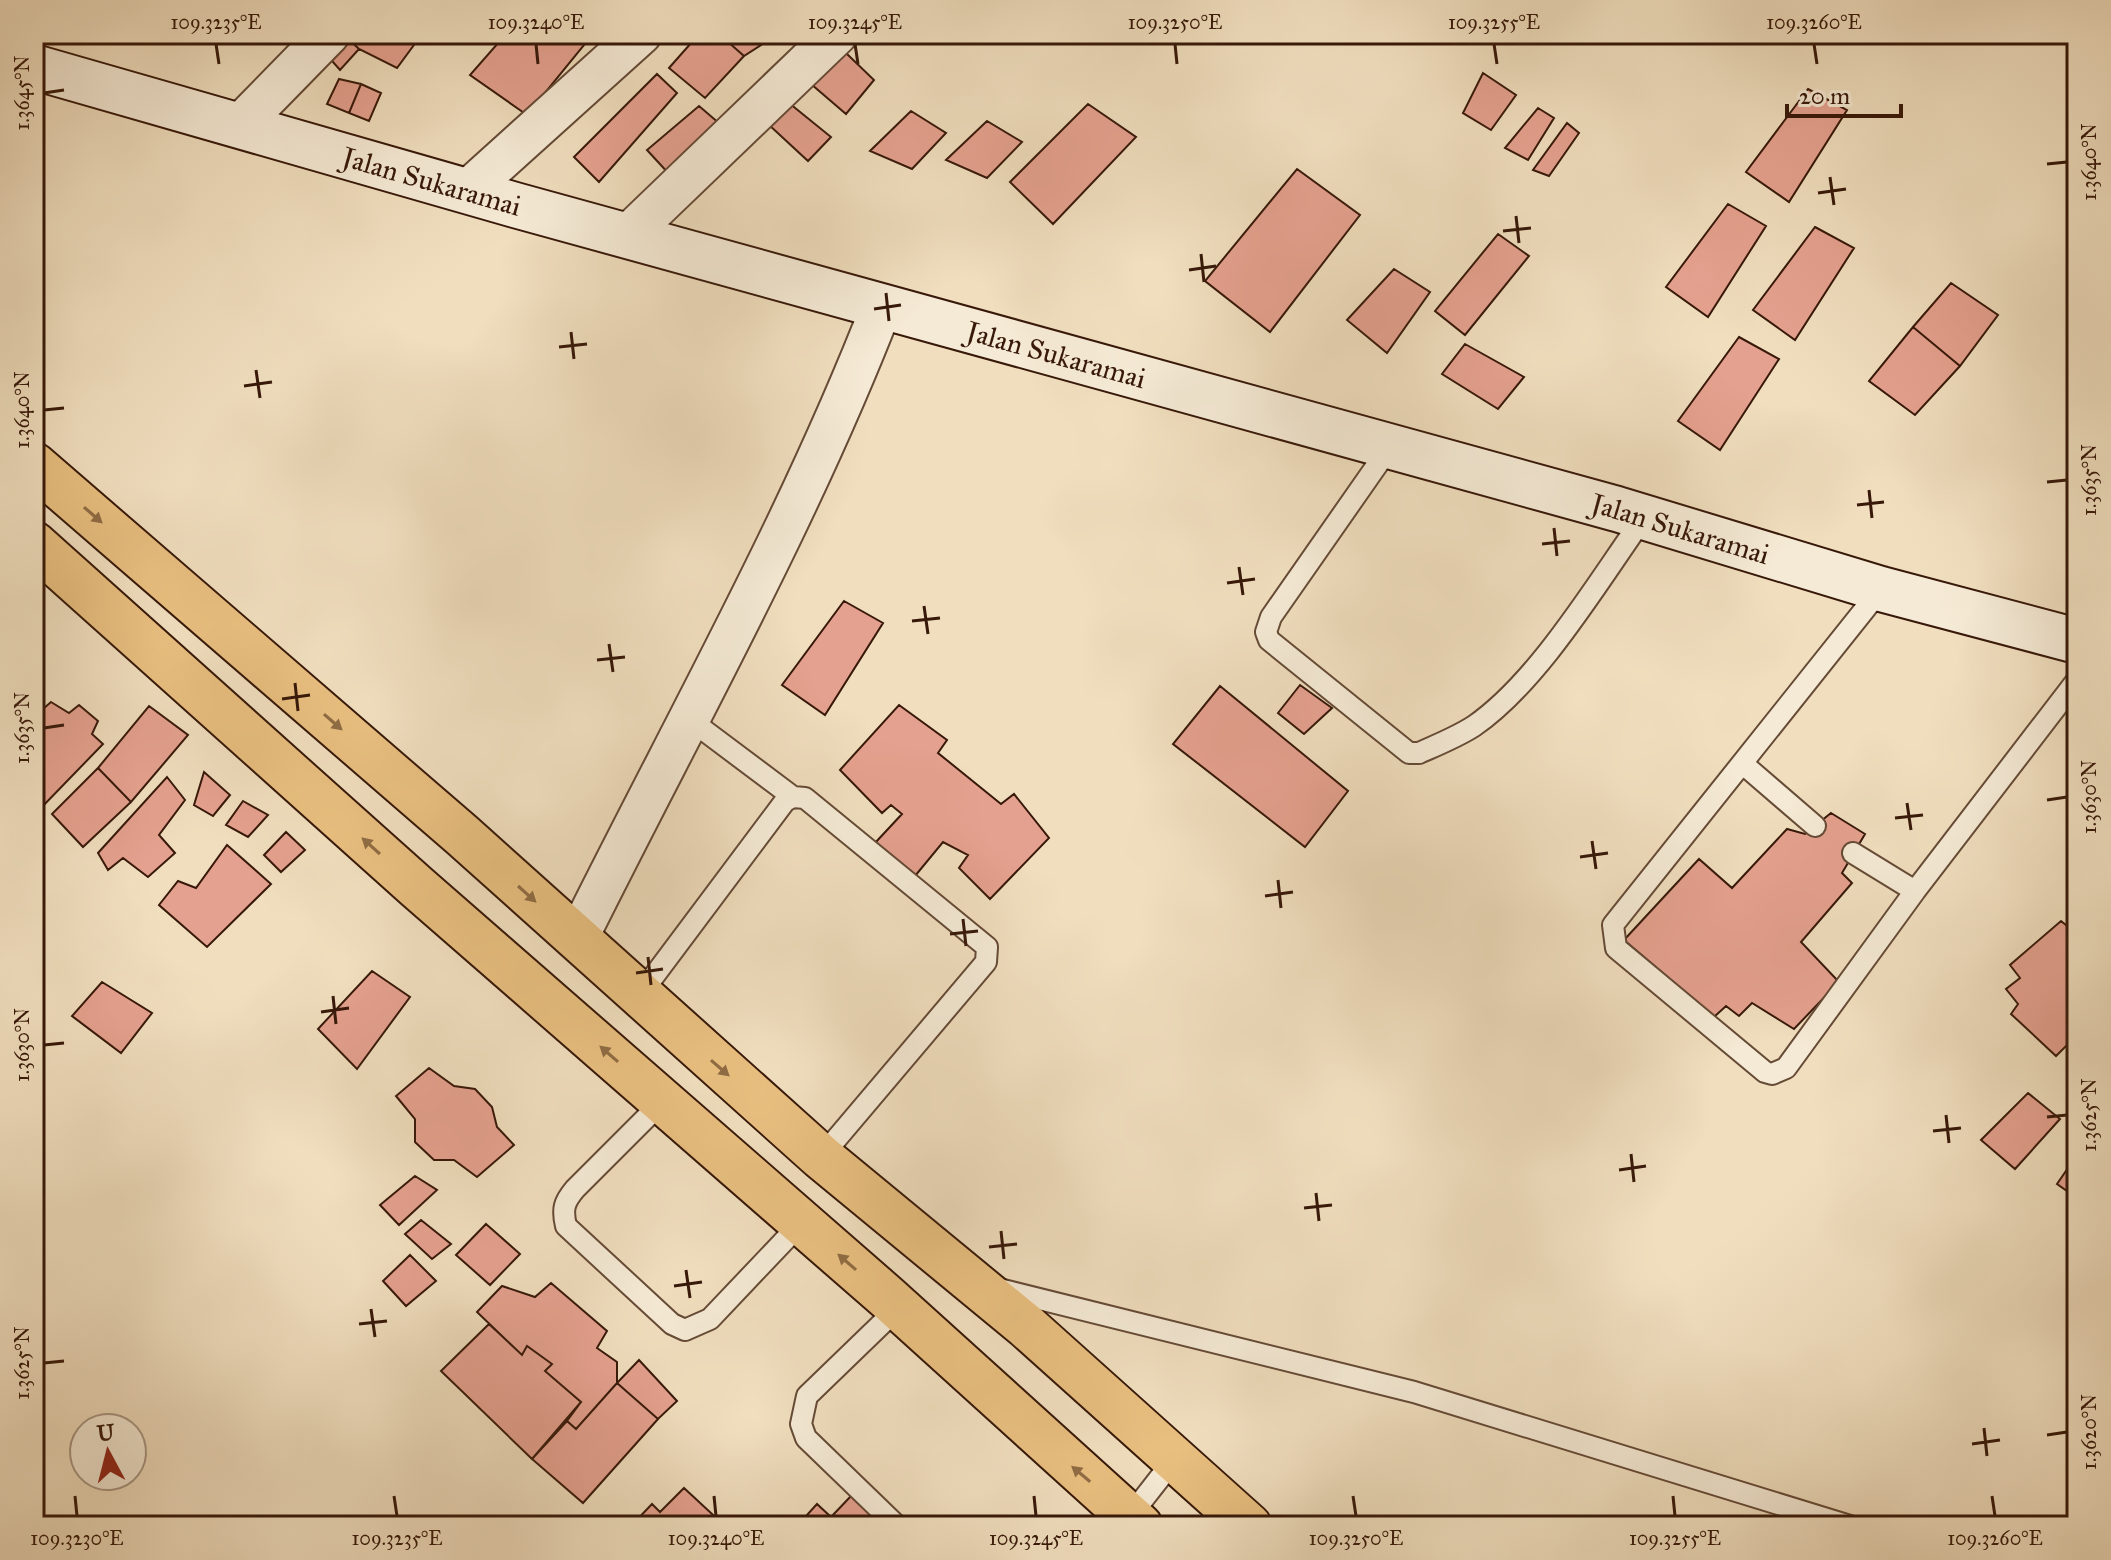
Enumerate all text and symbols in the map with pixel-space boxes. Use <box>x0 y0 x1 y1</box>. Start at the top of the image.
text: 109.3235°E <box>170 10 262 34</box>
text: 109.3240°E <box>488 10 584 34</box>
text: 109.3245°E <box>808 10 902 34</box>
text: 109.3250°E <box>1128 10 1222 34</box>
text: 109.3255°E <box>1448 10 1540 34</box>
text: 109.3260°E <box>1766 10 1862 34</box>
text: 1.3645°N <box>10 55 34 130</box>
scale bar <box>1787 68 1901 118</box>
text: 20 m <box>1799 81 1850 111</box>
text: 1.3640°N <box>2077 123 2101 201</box>
street label: Jalan Sukaramai <box>335 139 525 224</box>
street label: Jalan Sukaramai <box>960 313 1150 396</box>
text: 1.3640°N <box>10 371 34 449</box>
text: 1.3635°N <box>2077 444 2101 516</box>
street label: Jalan Sukaramai <box>1585 485 1774 572</box>
one-way arrow <box>84 506 103 524</box>
text: 1.3635°N <box>10 692 34 764</box>
one-way arrow <box>323 712 342 730</box>
text: 1.3630°N <box>2077 760 2101 834</box>
one-way arrow <box>362 838 382 855</box>
one-way arrow <box>518 885 537 903</box>
text: 1.3630°N <box>10 1008 34 1082</box>
one-way arrow <box>600 1046 620 1063</box>
one-way arrow <box>710 1059 730 1076</box>
text: 1.3625°N <box>2077 1078 2101 1152</box>
one-way arrow <box>838 1254 858 1271</box>
text: 1.3625°N <box>10 1326 34 1400</box>
text: 1.3620°N <box>2077 1394 2101 1470</box>
north arrow <box>68 1412 148 1492</box>
text: U <box>95 1418 117 1447</box>
one-way arrow <box>1071 1466 1091 1484</box>
text: 109.3230°E <box>30 1526 124 1550</box>
text: 109.3235°E <box>351 1526 443 1550</box>
text: 109.3240°E <box>668 1526 764 1550</box>
text: 109.3245°E <box>989 1526 1083 1550</box>
text: 109.3250°E <box>1309 1526 1403 1550</box>
text: 109.3255°E <box>1629 1526 1721 1550</box>
text: 109.3260°E <box>1947 1526 2043 1550</box>

